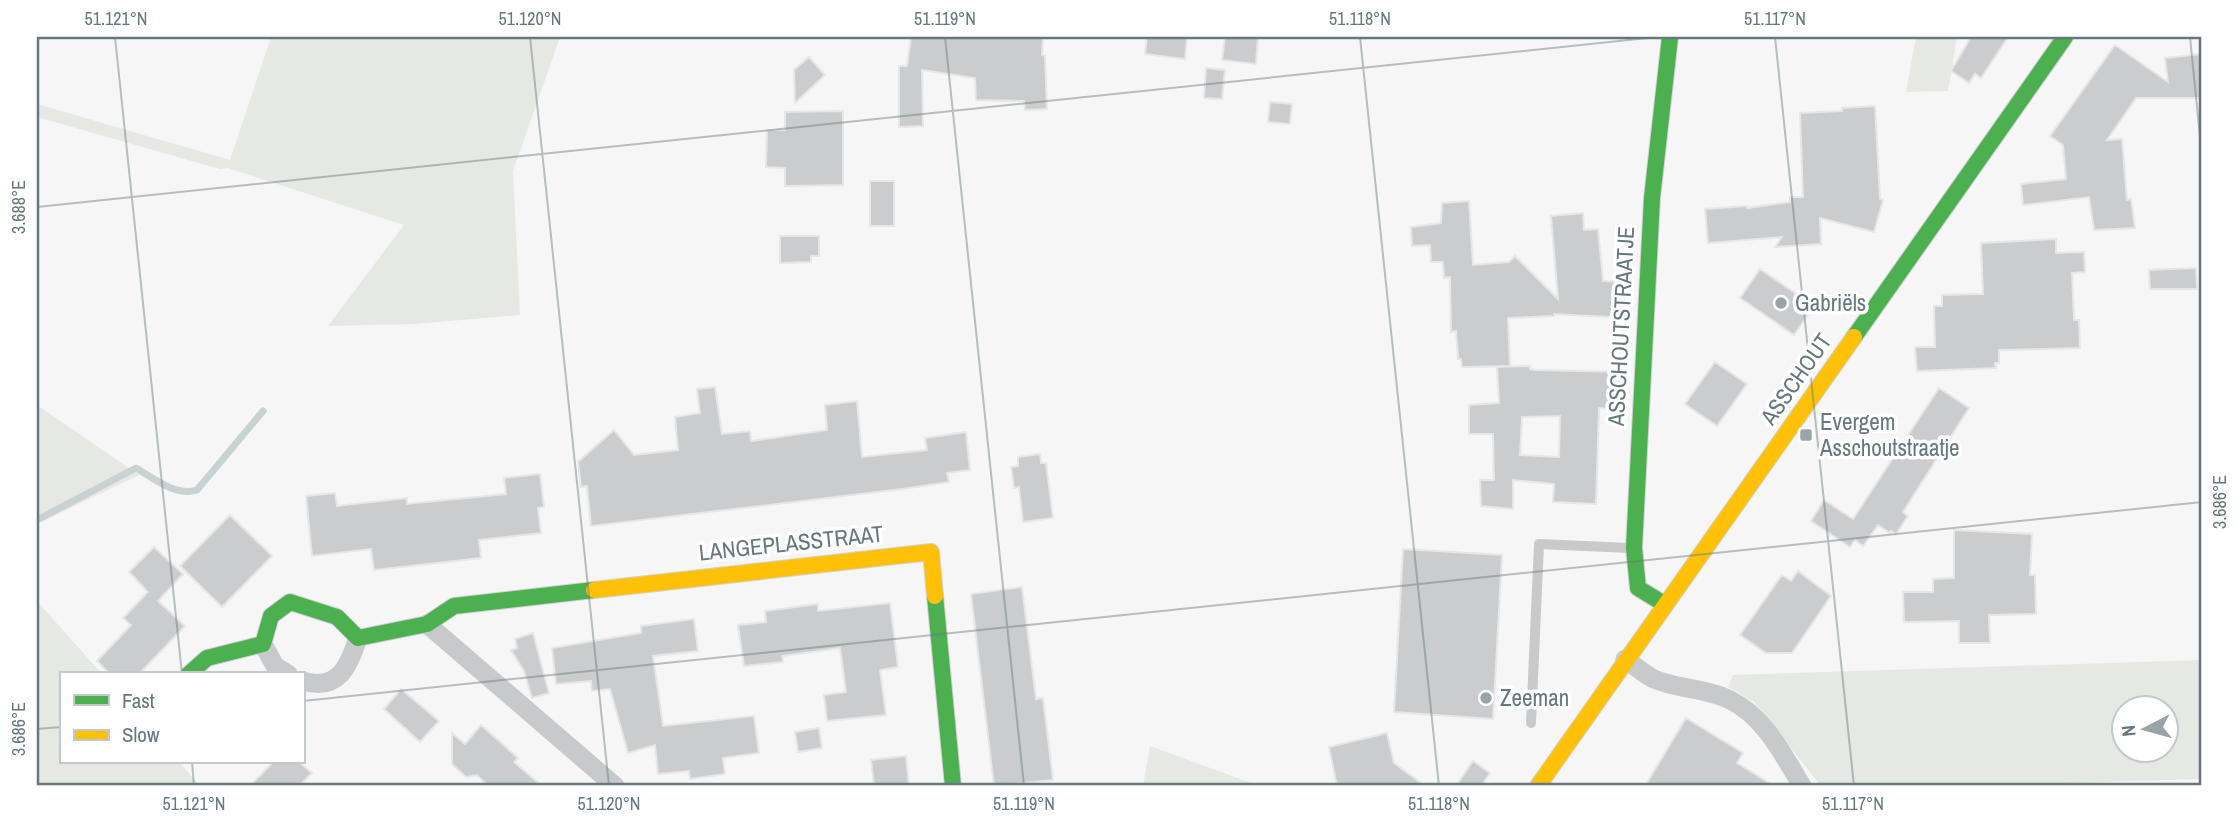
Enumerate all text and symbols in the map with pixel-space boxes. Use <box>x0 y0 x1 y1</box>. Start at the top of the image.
text: 51.121°N <box>85 6 148 31</box>
text: 51.120°N <box>499 6 562 31</box>
text: 51.119°N <box>914 6 976 31</box>
text: 51.118°N <box>1329 6 1391 31</box>
text: 51.117°N <box>1744 6 1806 31</box>
text: 3.688°E <box>6 180 31 234</box>
street label: ASSCHOUTSTRAATJE <box>1600 225 1641 428</box>
place label: Gabriëls <box>1795 287 1866 318</box>
marker: Gabriëls <box>1773 295 1789 311</box>
street label: ASSCHOUT <box>1752 327 1839 431</box>
place label: Evergem Asschoutstraatje <box>1819 406 1959 463</box>
marker: Evergem Asschoutstraatje <box>1798 427 1814 443</box>
text: 3.686°E <box>2207 475 2232 529</box>
street label: LANGEPLASSTRAAT <box>697 517 885 568</box>
legend <box>60 672 304 764</box>
place label: Zeeman <box>1500 682 1569 713</box>
text: Fast <box>122 686 155 715</box>
marker: Zeeman <box>1478 690 1494 706</box>
north arrow <box>2110 694 2180 764</box>
text: 3.686°E <box>6 702 31 756</box>
text: Slow <box>122 720 160 749</box>
text: N <box>2115 724 2142 738</box>
text: 51.121°N <box>163 791 226 816</box>
text: 51.120°N <box>578 791 641 816</box>
text: 51.119°N <box>993 791 1055 816</box>
text: 51.118°N <box>1408 791 1470 816</box>
text: 51.117°N <box>1822 791 1884 816</box>

